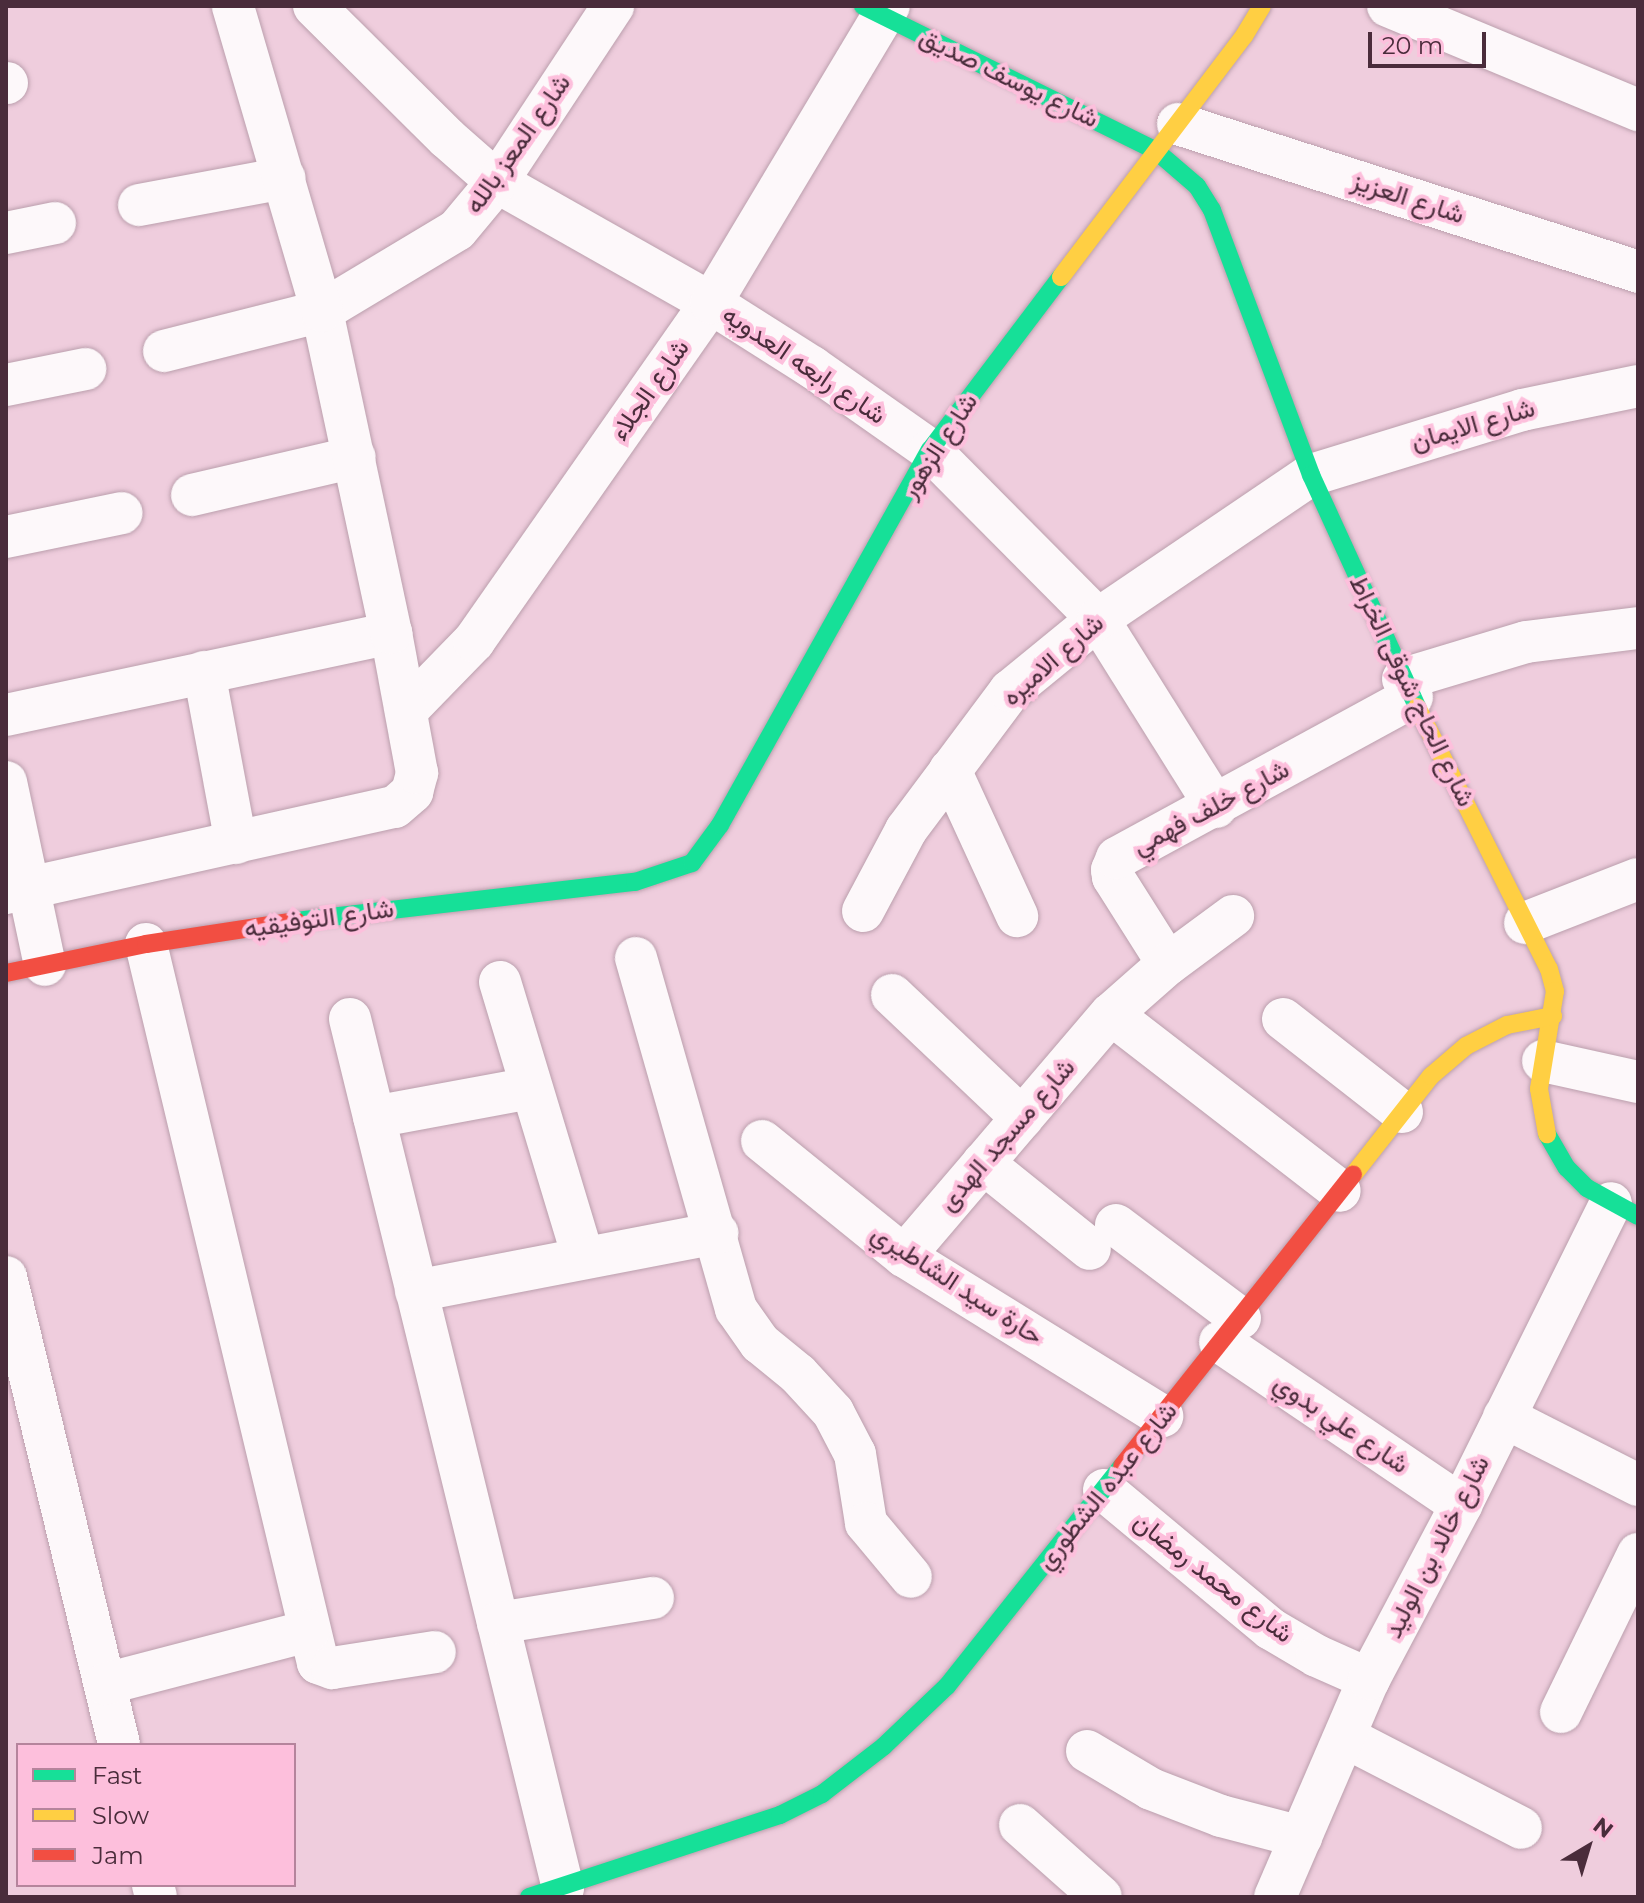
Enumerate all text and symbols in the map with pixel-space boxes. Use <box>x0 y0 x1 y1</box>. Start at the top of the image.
scale bar <box>1372 16 1490 66</box>
street label: شارع يوسف صديق <box>914 21 1104 135</box>
text: 20 m <box>1382 31 1443 60</box>
street label: شارع المعز بالله <box>458 68 578 220</box>
street label: شارع العزيز <box>1348 165 1468 231</box>
street label: شارع رابعه العدويه <box>716 299 892 431</box>
street label: شارع الجلاء <box>604 333 696 447</box>
street label: شارع الزهور <box>893 388 985 504</box>
street label: شارع الايمان <box>1408 392 1538 458</box>
street label: شارع الحاج شوقى الخراط <box>1342 570 1482 812</box>
street label: شارع الاميره <box>996 607 1110 713</box>
street label: شارع خلف فهمي <box>1127 754 1295 862</box>
street label: شارع التوفيقيه <box>242 893 396 945</box>
street label: شارع مسجد الهدى <box>932 1052 1082 1218</box>
street label: حارة سيد الشاطيري <box>865 1218 1049 1352</box>
street label: شارع علي بدوي <box>1268 1367 1414 1481</box>
street label: شارع عبده الشطوري <box>1030 1396 1184 1576</box>
street label: شارع خالد بن الوليد <box>1378 1451 1496 1643</box>
street label: شارع محمد رمضان <box>1127 1506 1299 1650</box>
legend <box>16 1743 296 1887</box>
text: Fast <box>92 1761 142 1790</box>
text: Slow <box>92 1801 149 1830</box>
north arrow <box>1548 1807 1628 1887</box>
text: N <box>1588 1812 1618 1844</box>
text: Jam <box>92 1841 144 1870</box>

